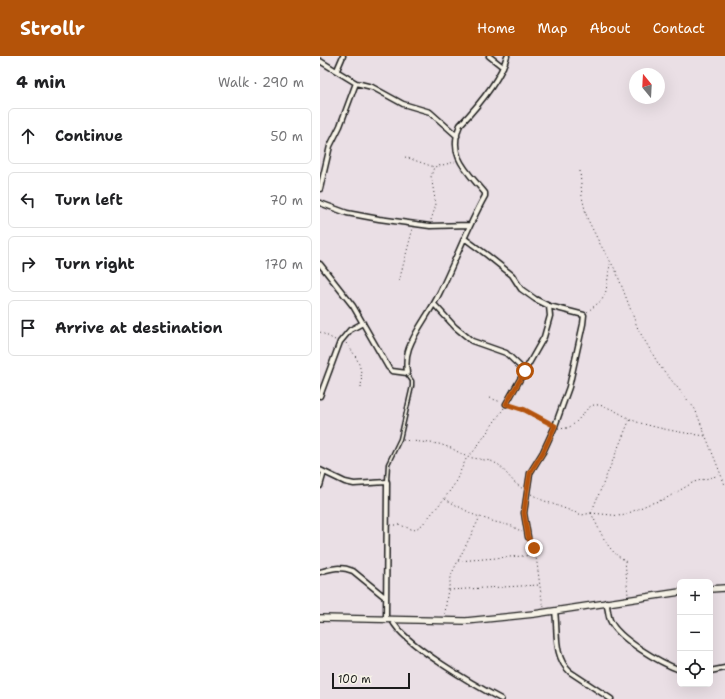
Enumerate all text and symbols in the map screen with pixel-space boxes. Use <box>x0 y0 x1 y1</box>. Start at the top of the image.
text: Strollr <box>20 16 85 41</box>
text: Home <box>477 19 516 37</box>
text: Map <box>538 19 568 37</box>
text: About <box>590 19 631 37</box>
text: Contact <box>653 19 705 37</box>
north arrow <box>629 68 665 104</box>
text: 4 min <box>16 71 66 93</box>
text: Walk · 290 m <box>218 74 304 91</box>
icon: ahead <box>17 125 39 147</box>
text: Continue <box>55 126 123 146</box>
text: 50 m <box>270 128 303 145</box>
icon: left <box>17 189 39 211</box>
text: Turn left <box>55 190 123 210</box>
text: 70 m <box>269 192 303 209</box>
icon: right <box>17 253 39 275</box>
text: Turn right <box>55 254 135 274</box>
text: 170 m <box>265 256 303 273</box>
icon: arrive <box>17 317 39 339</box>
text: Arrive at destination <box>55 318 223 338</box>
route start <box>516 362 534 380</box>
route end <box>525 539 543 557</box>
map controls <box>677 579 713 687</box>
button: + <box>677 579 713 615</box>
button: − <box>677 615 713 651</box>
button: locate <box>677 651 713 687</box>
scale bar <box>332 671 410 690</box>
text: 100 m <box>338 672 371 687</box>

